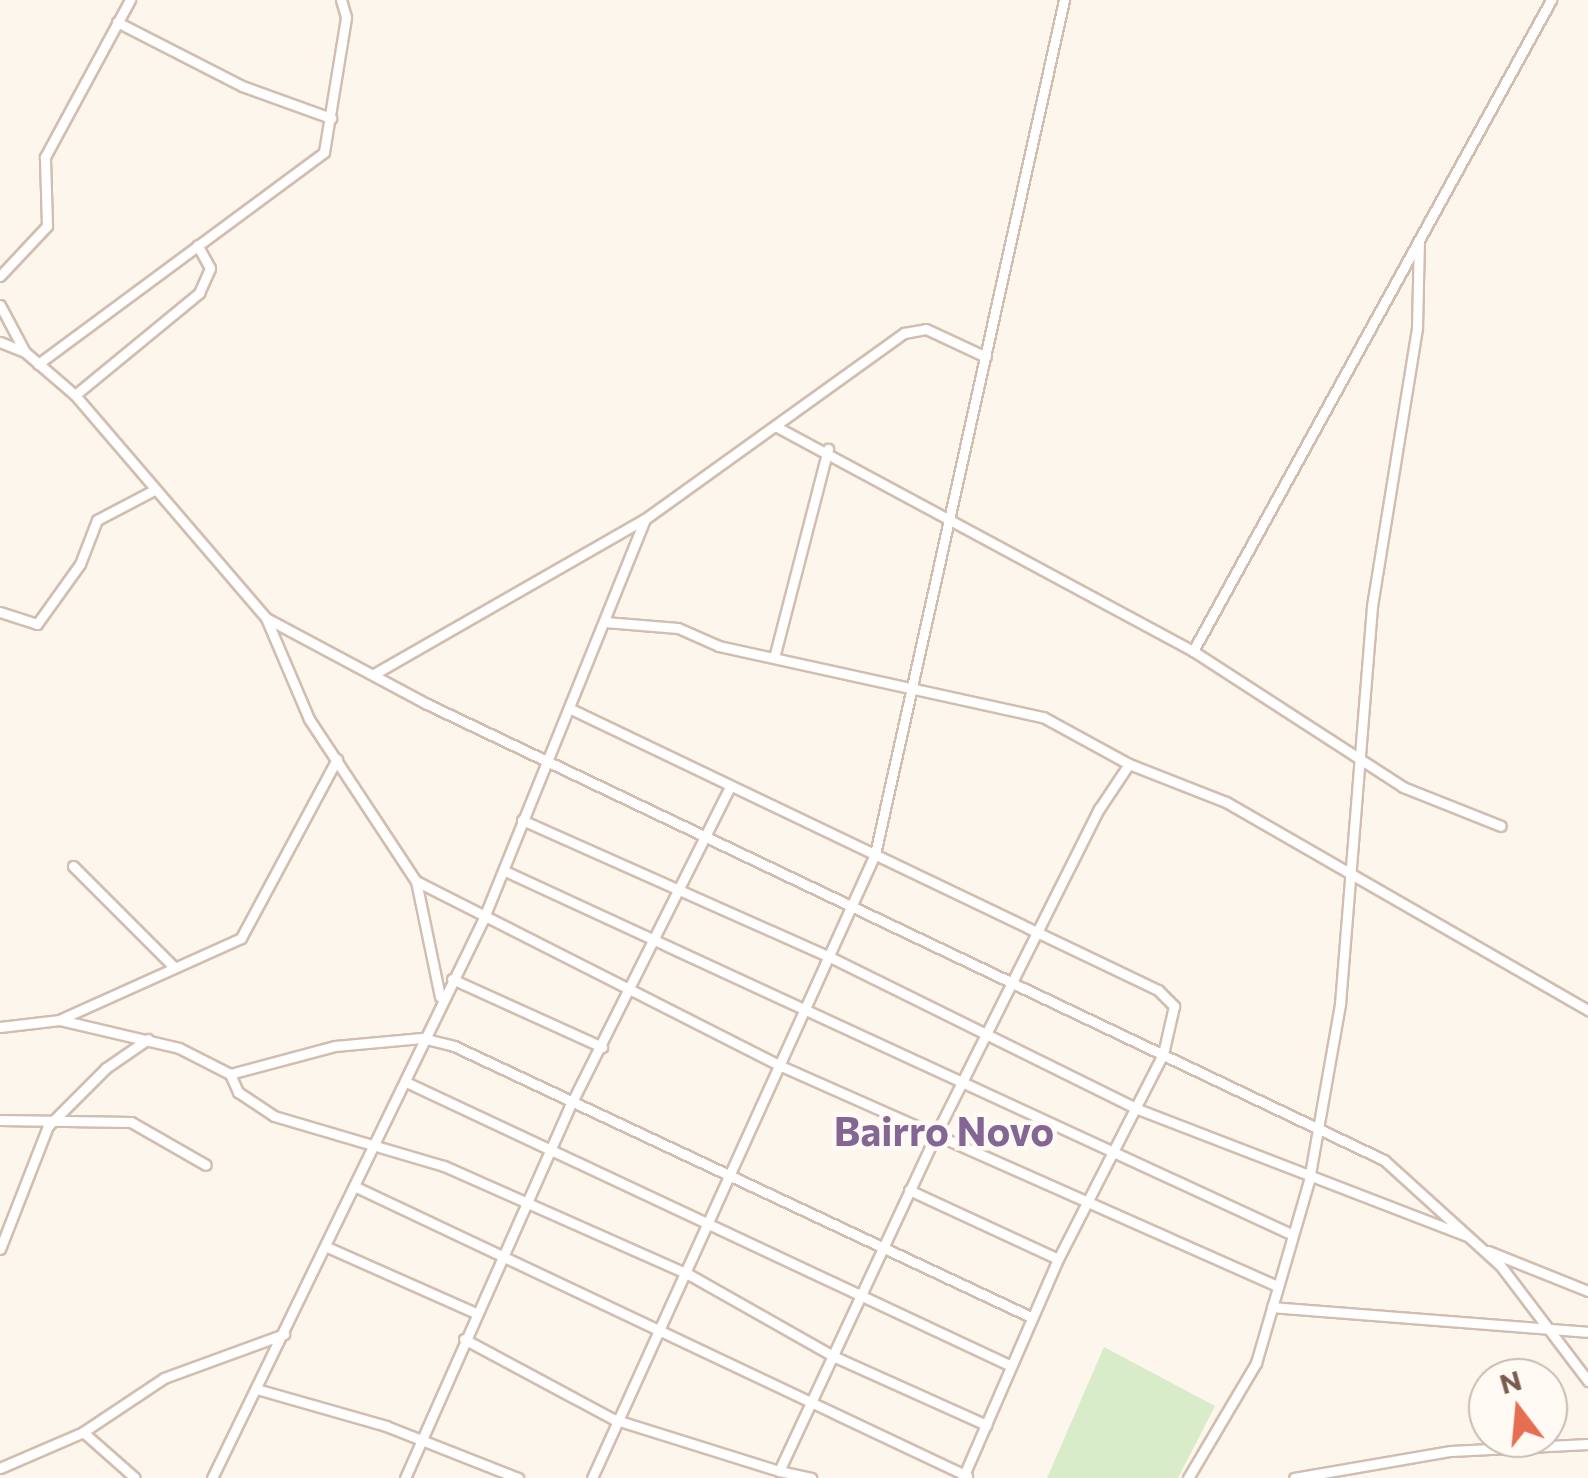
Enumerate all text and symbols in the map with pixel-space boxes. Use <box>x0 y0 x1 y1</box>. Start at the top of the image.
district label: Bairro Novo <box>834 1106 1054 1154</box>
north arrow <box>1468 1358 1568 1458</box>
text: N <box>1496 1362 1525 1400</box>

